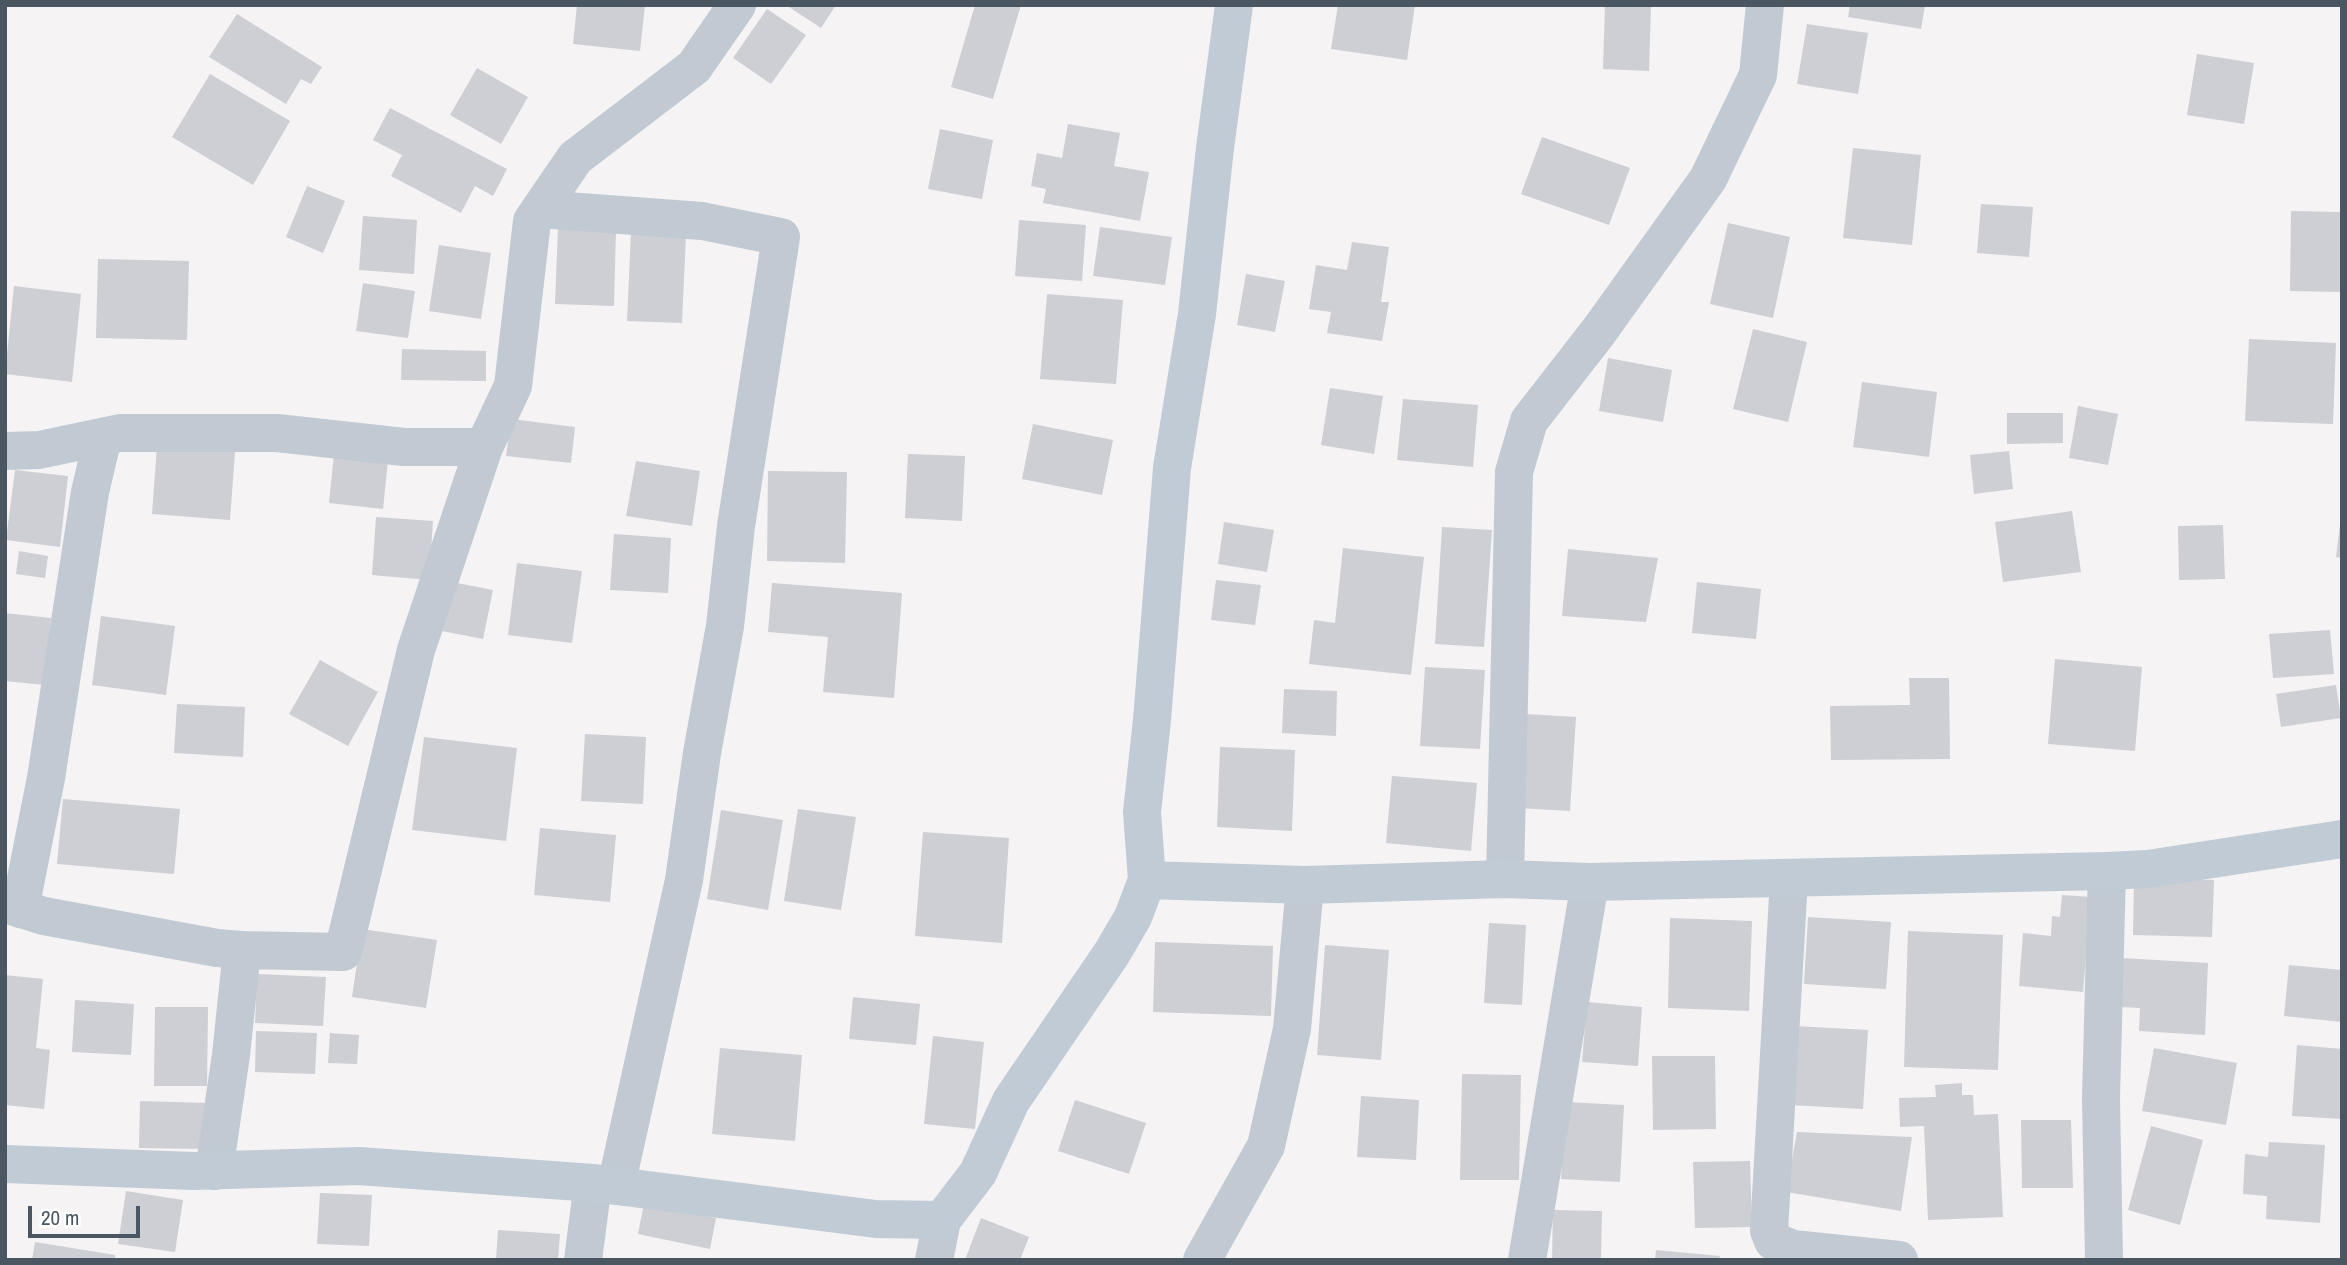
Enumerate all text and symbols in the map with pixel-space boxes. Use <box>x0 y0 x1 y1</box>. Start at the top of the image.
scale bar <box>32 1192 144 1236</box>
text: 20 m <box>41 1203 79 1232</box>

